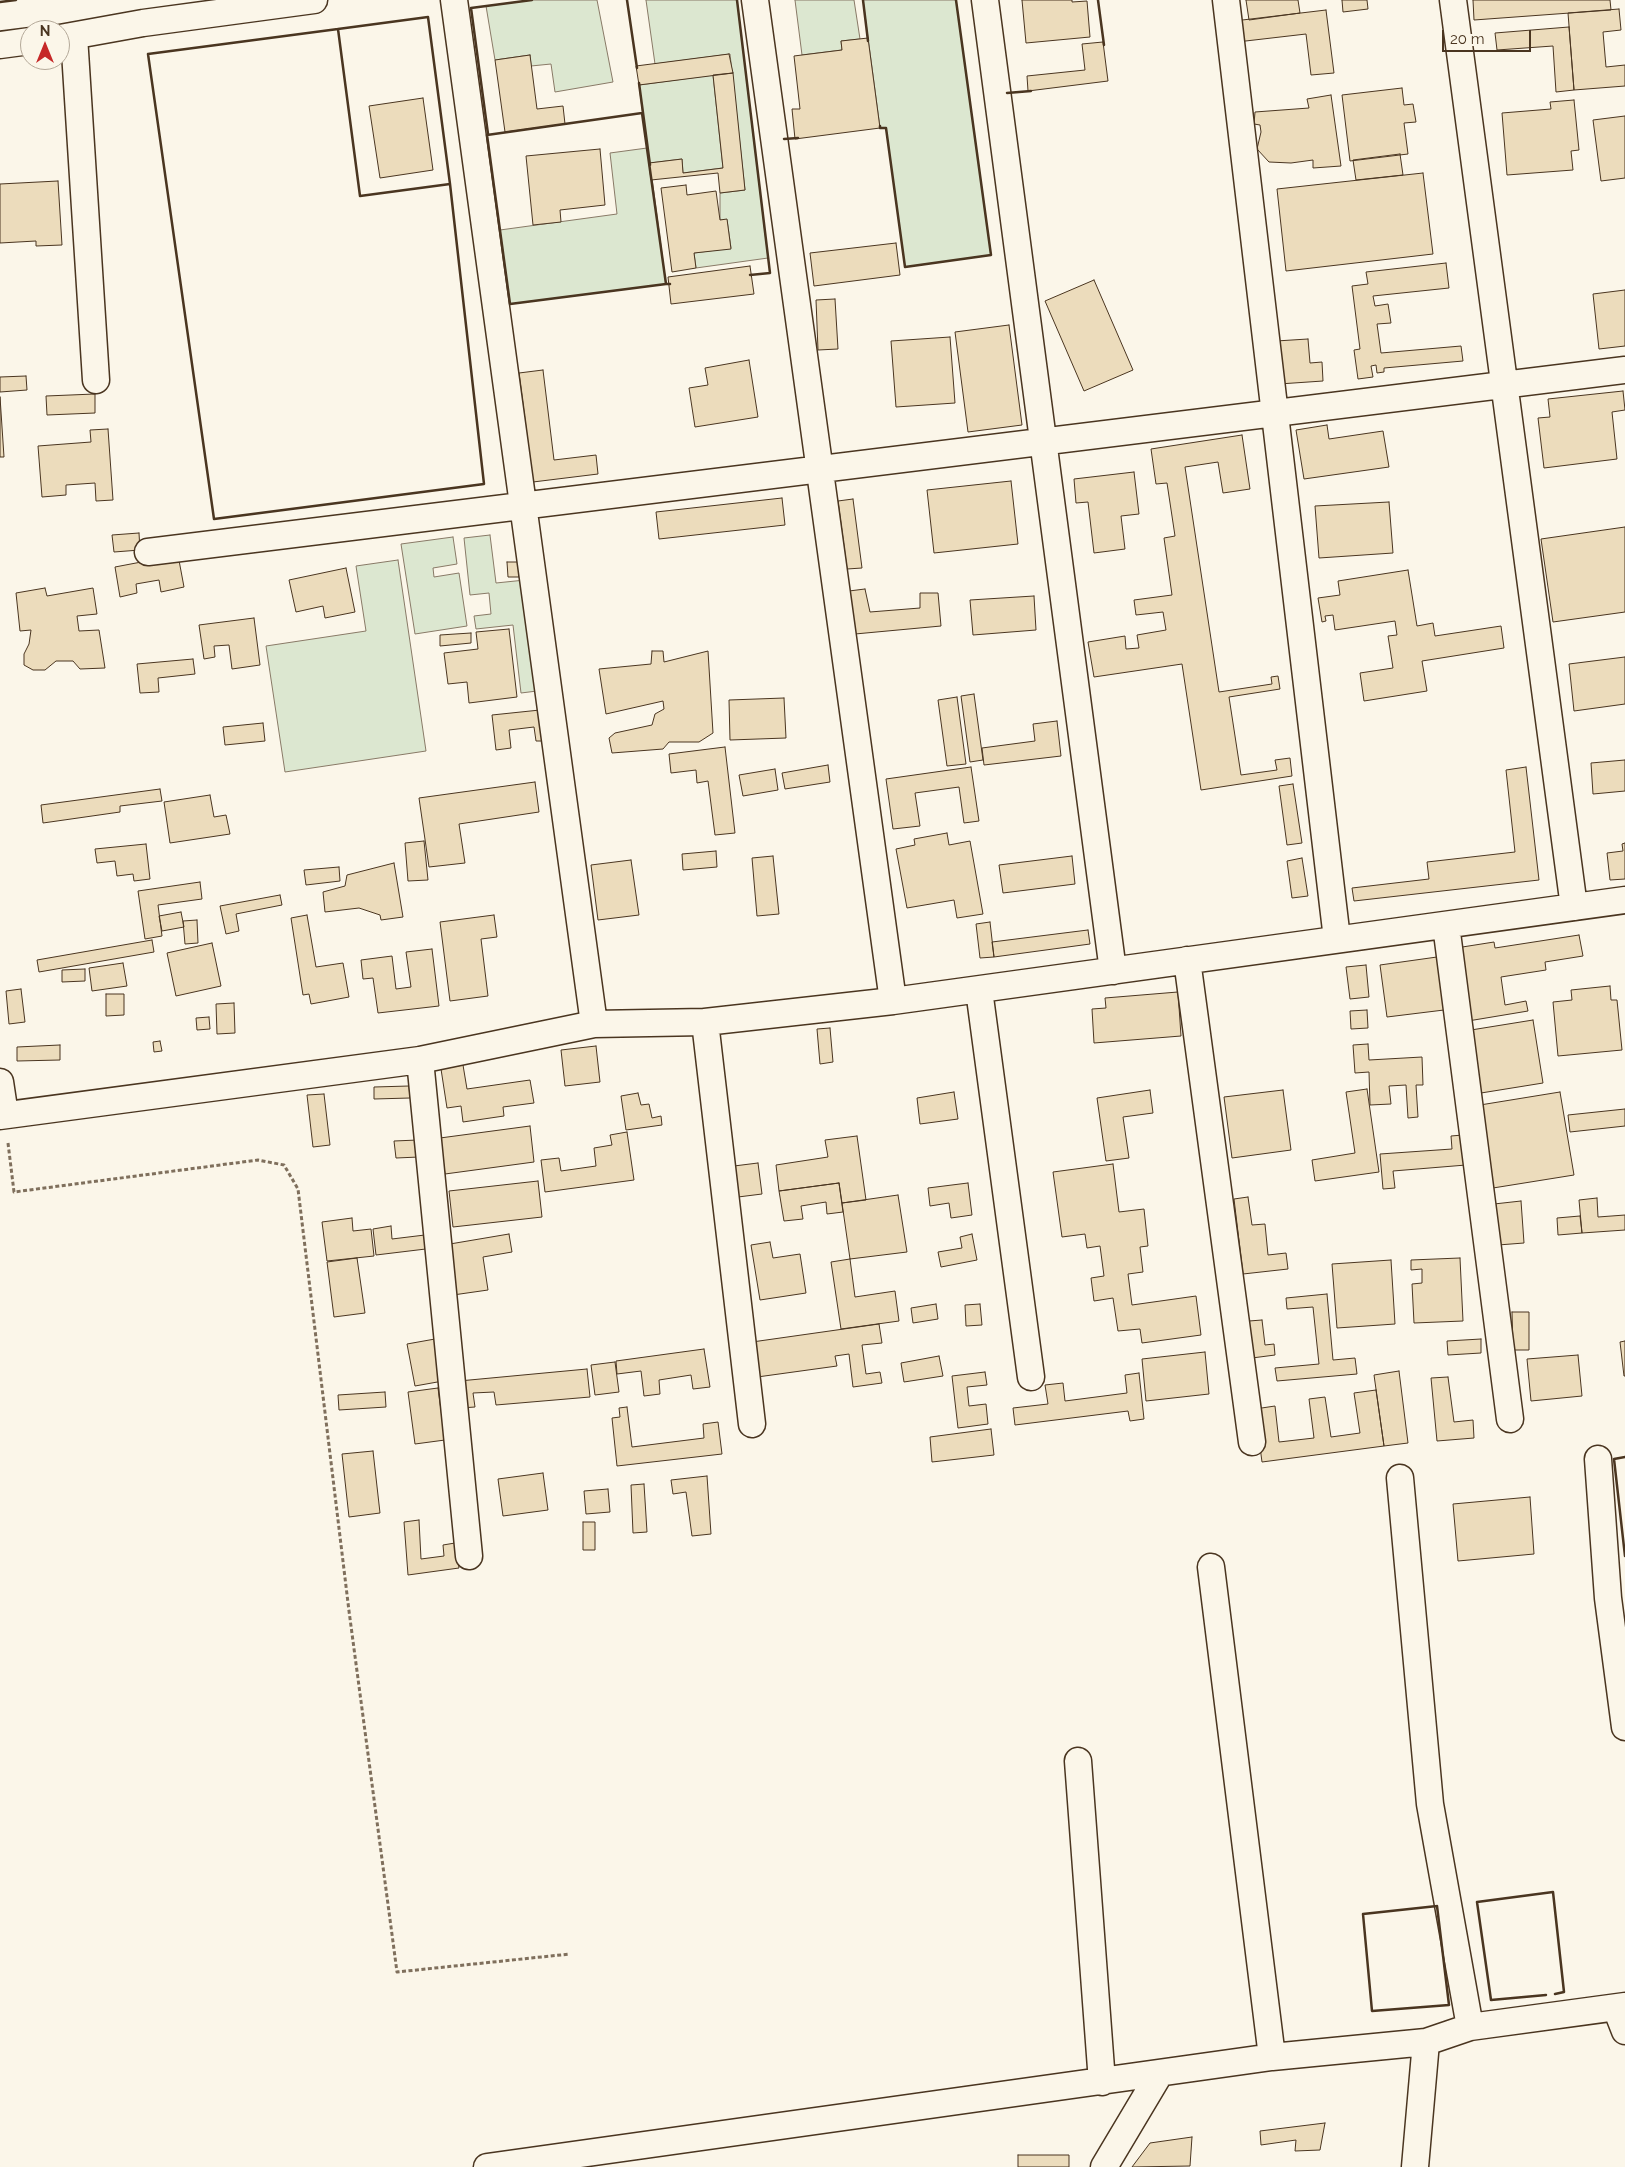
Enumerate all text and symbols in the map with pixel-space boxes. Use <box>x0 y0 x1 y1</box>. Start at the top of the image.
north arrow <box>20 20 70 70</box>
scale bar <box>1445 20 1534 52</box>
text: N <box>40 23 50 39</box>
text: 20 m <box>1450 30 1485 48</box>

